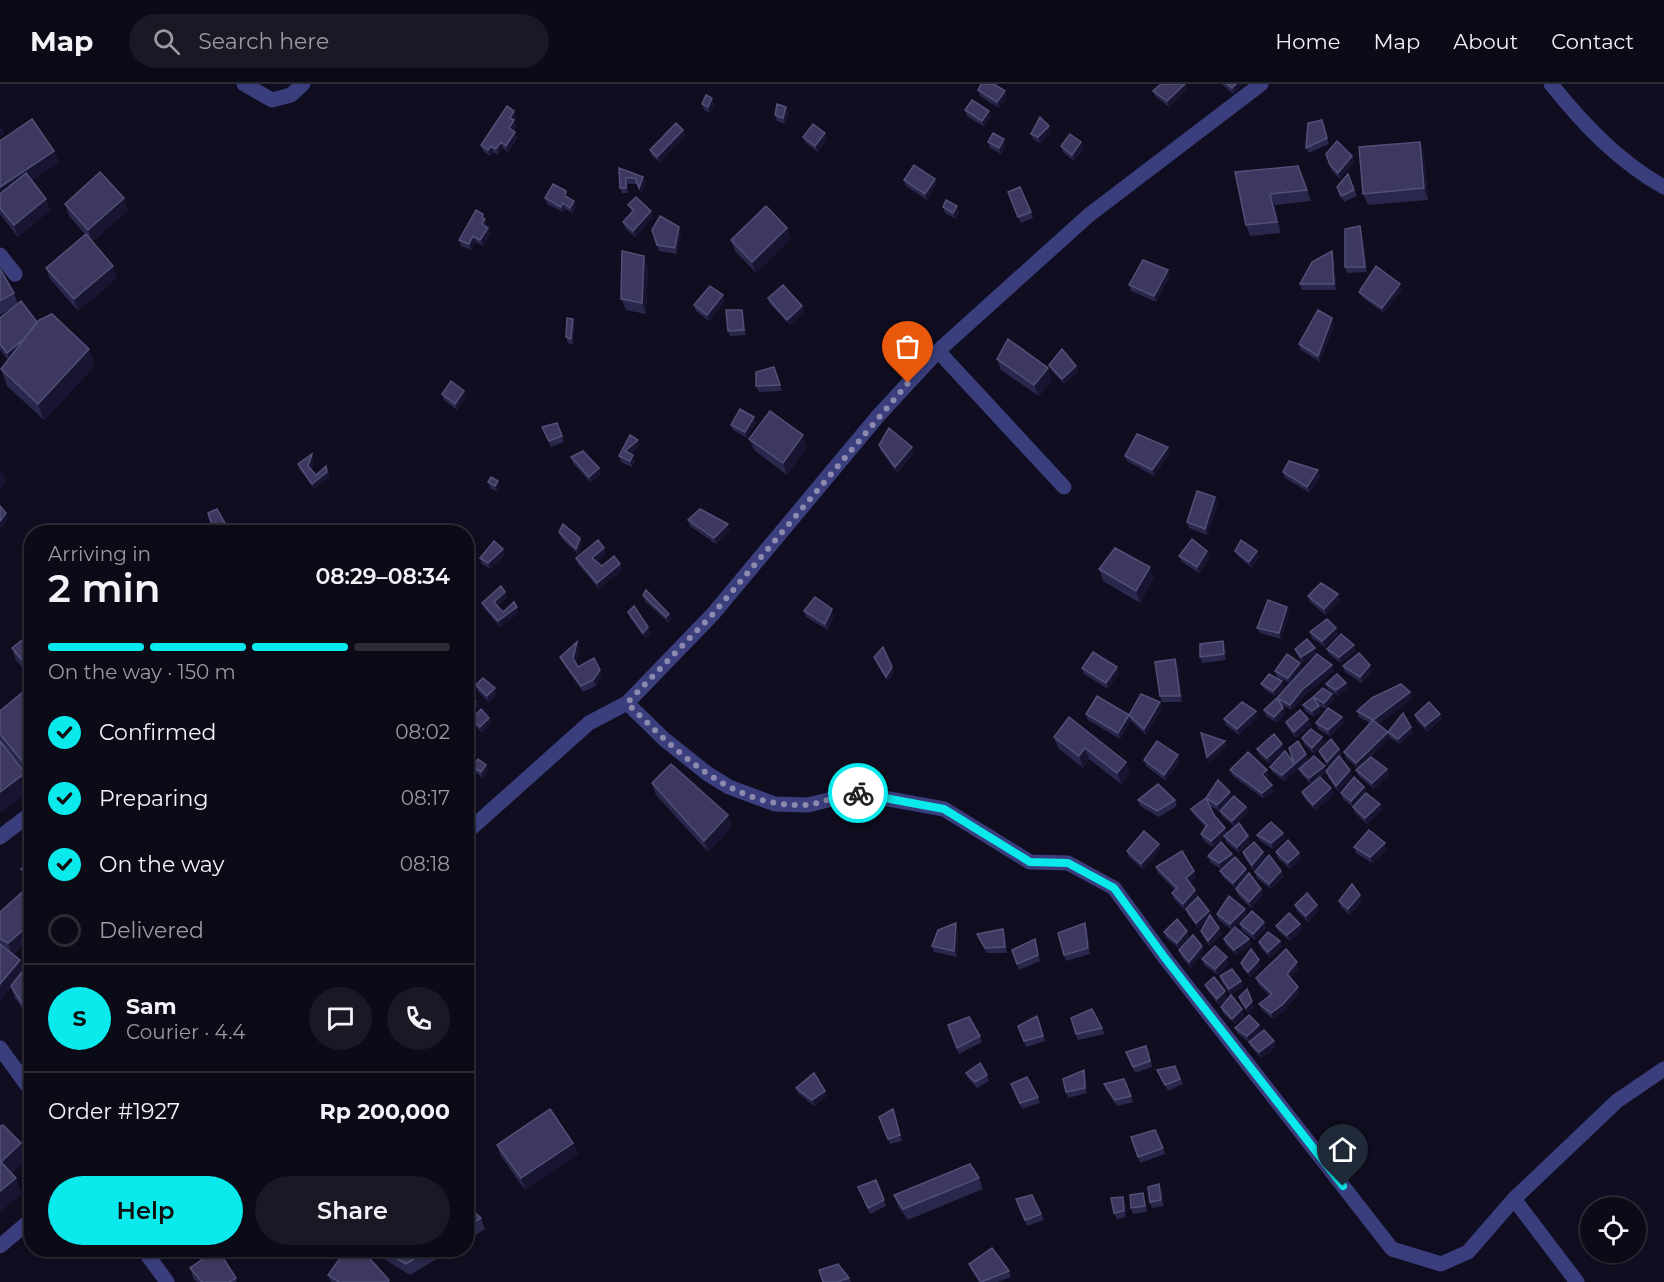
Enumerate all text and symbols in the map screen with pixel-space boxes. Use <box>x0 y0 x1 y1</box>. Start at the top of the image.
search box <box>129 14 549 68</box>
text: Map <box>30 24 93 58</box>
icon: search <box>150 25 183 58</box>
text: Search here <box>198 28 329 55</box>
text: Home <box>1275 29 1340 54</box>
text: Map <box>1373 29 1420 54</box>
text: About <box>1453 29 1518 54</box>
text: Contact <box>1551 29 1634 54</box>
pin <box>882 321 933 383</box>
icon: bag <box>891 330 924 363</box>
text: Arriving in <box>48 542 151 566</box>
text: 08:29–08:34 <box>315 563 450 590</box>
text: 2 min <box>48 564 161 612</box>
text: On the way · 150 m <box>48 660 236 684</box>
icon: check <box>48 716 81 749</box>
text: Confirmed <box>99 719 216 746</box>
text: 08:02 <box>395 720 450 744</box>
courier <box>828 763 888 823</box>
icon: bike <box>842 777 875 810</box>
icon: check <box>48 782 81 815</box>
text: Preparing <box>99 785 208 812</box>
text: 08:17 <box>401 786 450 810</box>
icon: check <box>48 848 81 881</box>
text: On the way <box>99 851 224 878</box>
text: 08:18 <box>400 852 450 876</box>
text: Delivered <box>99 917 204 944</box>
button: chat <box>309 987 372 1050</box>
button: phone <box>387 987 450 1050</box>
text: Sam <box>126 993 177 1020</box>
text: S <box>72 1005 87 1032</box>
text: Courier · 4.4 <box>126 1020 245 1044</box>
text: Order #1927 <box>48 1098 180 1125</box>
text: Rp 200,000 <box>320 1098 450 1125</box>
pin <box>1317 1124 1368 1186</box>
icon: home <box>1326 1133 1359 1166</box>
button: Help <box>48 1176 243 1245</box>
button: Share <box>255 1176 450 1245</box>
map controls <box>1580 1197 1646 1263</box>
button: locate <box>1580 1197 1646 1263</box>

